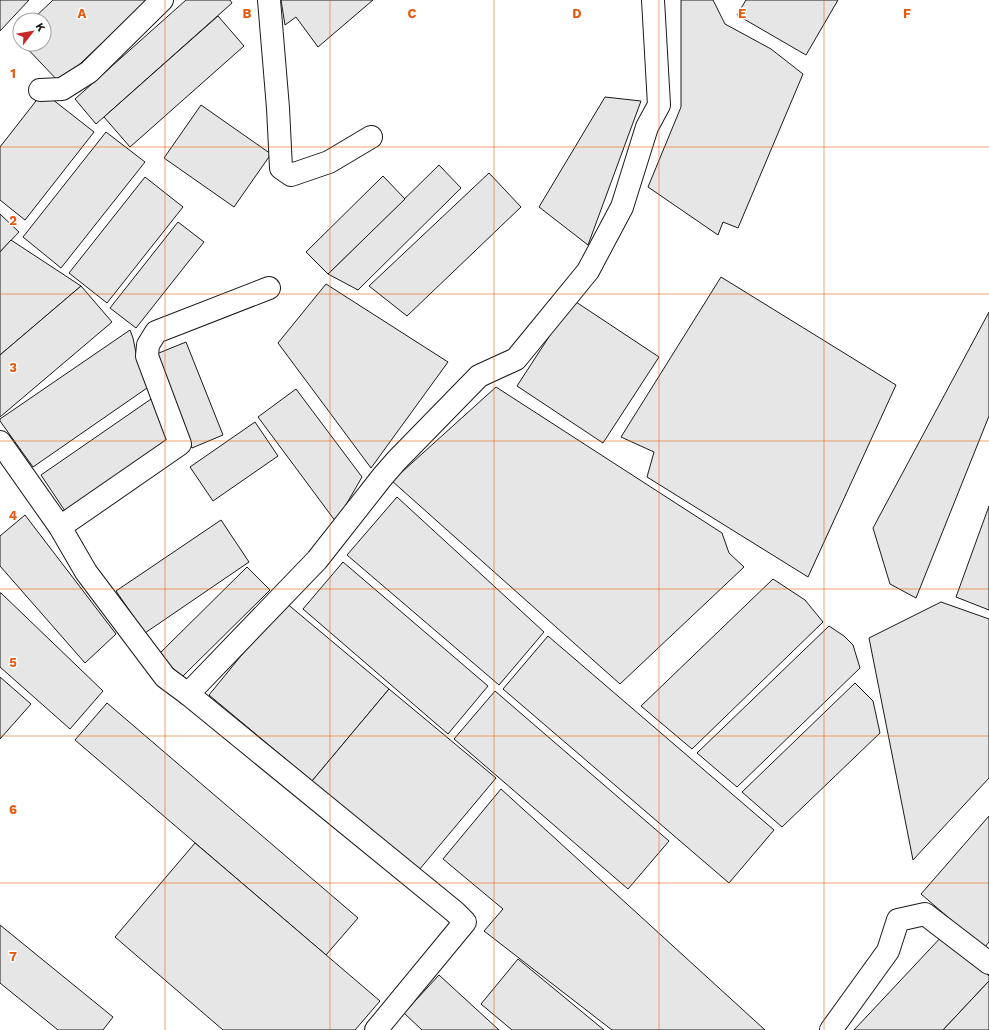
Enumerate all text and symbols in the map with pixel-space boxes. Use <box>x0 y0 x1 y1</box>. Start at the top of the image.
text: A <box>78 6 87 21</box>
text: B <box>243 6 252 21</box>
text: C <box>408 6 417 21</box>
text: D <box>572 6 582 21</box>
text: E <box>738 6 746 21</box>
text: F <box>903 6 911 21</box>
north arrow <box>12 12 52 52</box>
text: K <box>33 20 48 34</box>
text: 1 <box>10 66 16 81</box>
text: 2 <box>9 213 17 228</box>
text: 3 <box>9 360 17 375</box>
text: 4 <box>9 508 18 523</box>
text: 5 <box>9 655 17 670</box>
text: 6 <box>9 802 17 817</box>
text: 7 <box>9 949 17 964</box>

